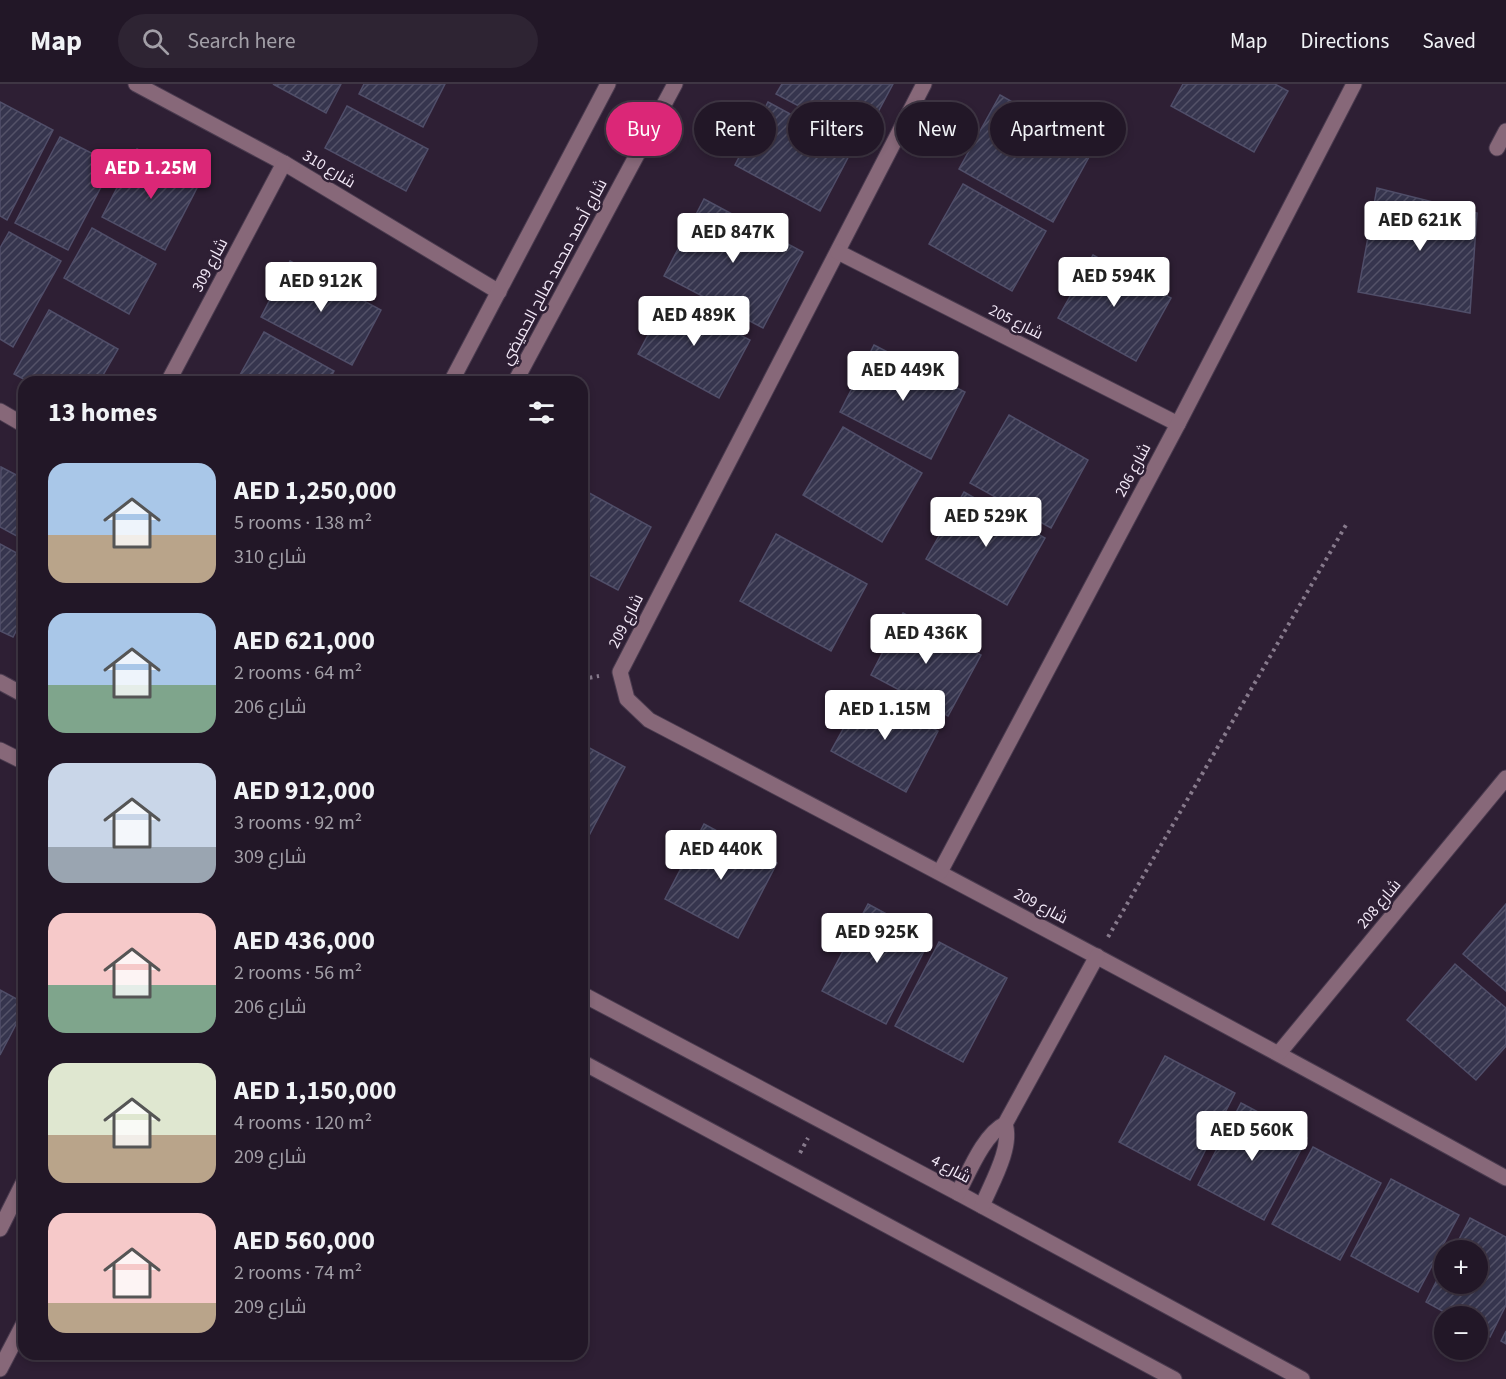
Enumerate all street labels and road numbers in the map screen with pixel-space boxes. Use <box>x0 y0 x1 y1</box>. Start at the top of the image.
street label: شارع 310 <box>298 145 360 193</box>
street label: شارع أحمد محمد صالح الحميضي <box>496 175 613 369</box>
street label: شارع 309 <box>187 234 233 296</box>
street label: شارع 205 <box>985 299 1047 345</box>
street label: شارع 206 <box>1110 439 1156 501</box>
street label: شارع 209 <box>603 590 649 652</box>
street label: شارع 208 <box>1352 875 1406 933</box>
street label: شارع 209 <box>1010 883 1072 929</box>
street label: شارع 4 <box>927 1149 975 1189</box>

